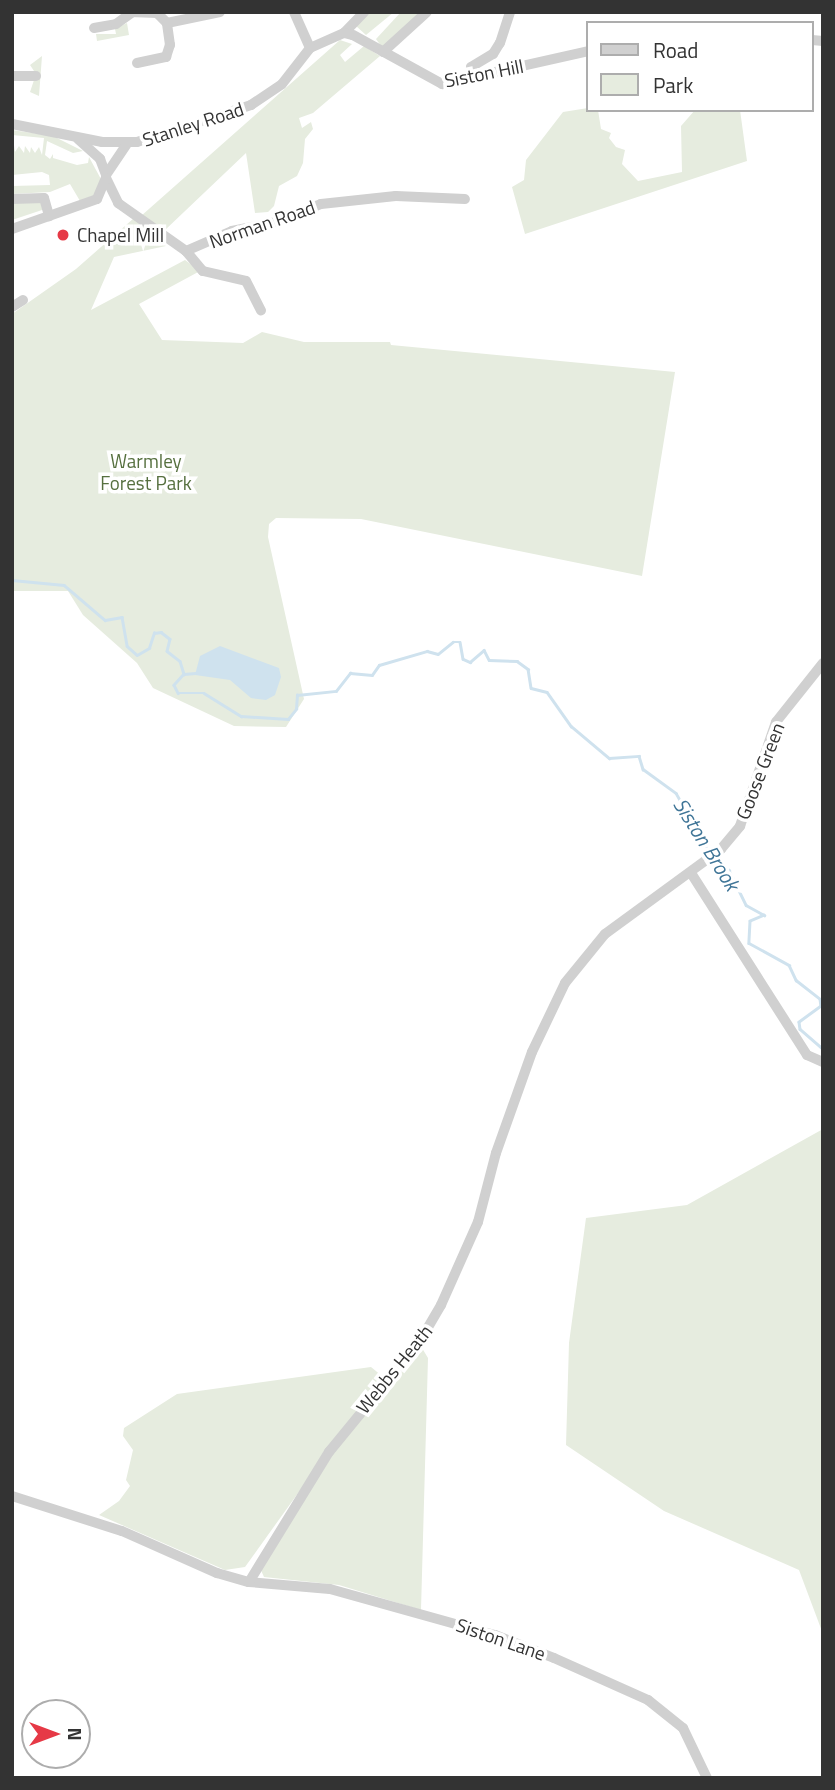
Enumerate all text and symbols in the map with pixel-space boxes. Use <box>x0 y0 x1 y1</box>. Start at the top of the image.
legend <box>586 21 814 112</box>
text: Road <box>653 34 698 66</box>
street label: Siston Hill <box>442 54 526 92</box>
text: Park <box>653 69 693 101</box>
street label: Stanley Road <box>140 97 246 151</box>
street label: Norman Road <box>206 195 318 253</box>
place label: Chapel Mill <box>77 224 164 246</box>
marker: Chapel Mill <box>55 227 71 243</box>
park label: Warmley Forest Park <box>100 450 192 494</box>
street label: Goose Green <box>731 719 789 823</box>
water label: Siston Brook <box>669 793 745 895</box>
street label: Webbs Heath <box>351 1320 437 1418</box>
street label: Siston Lane <box>453 1613 549 1665</box>
north arrow <box>21 1699 91 1769</box>
text: N <box>61 1727 90 1741</box>

